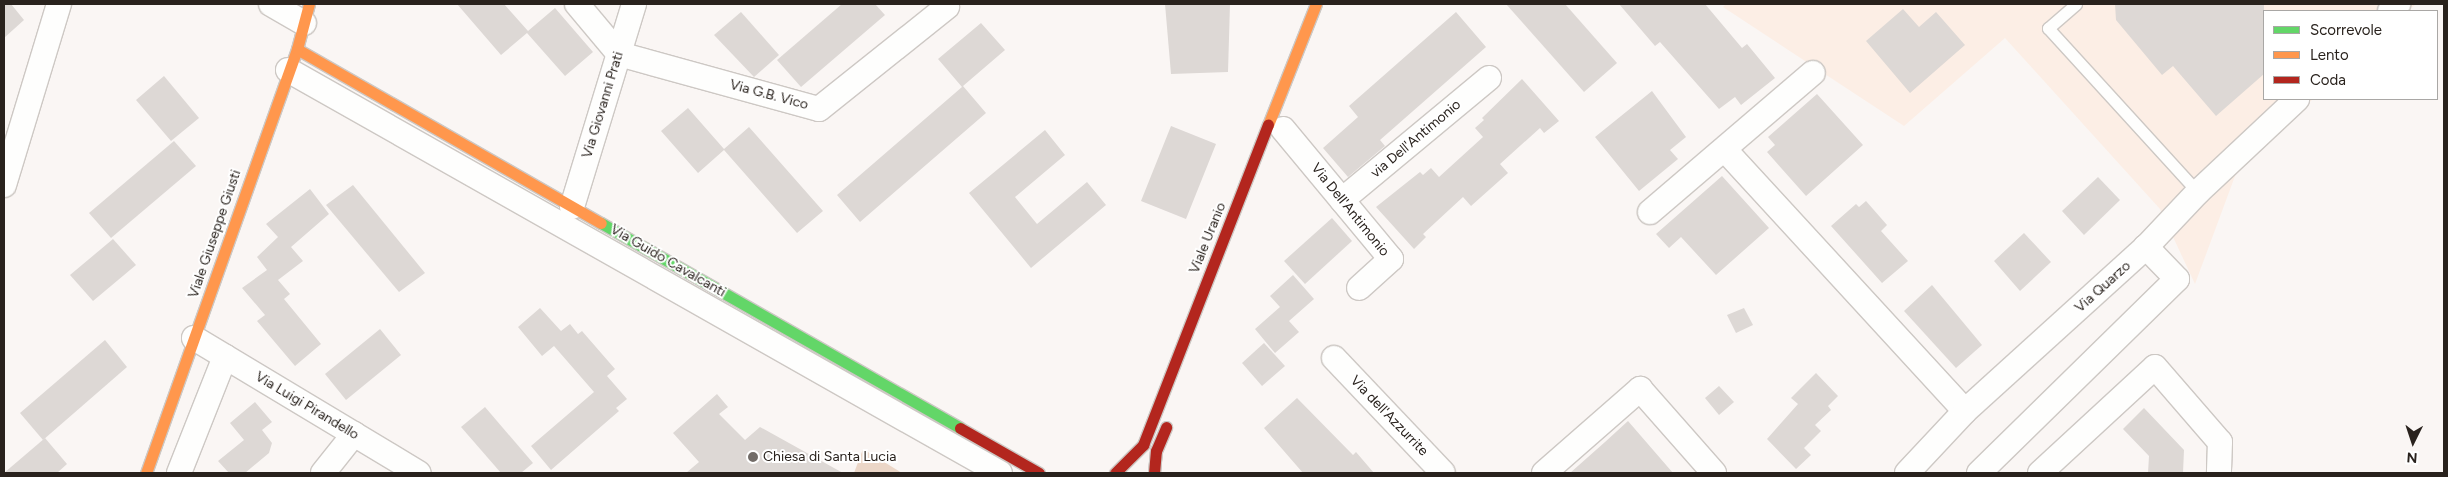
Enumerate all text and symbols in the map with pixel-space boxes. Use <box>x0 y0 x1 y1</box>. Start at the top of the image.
legend <box>2263 10 2438 100</box>
text: Scorrevole <box>2310 21 2382 39</box>
text: Lento <box>2310 46 2349 64</box>
street label: Via Giovanni Prati <box>579 50 627 160</box>
text: Coda <box>2310 71 2346 89</box>
street label: Via G.B. Vico <box>728 76 810 114</box>
street label: via Dell'Antimonio <box>1368 96 1464 182</box>
street label: Via Dell'Antimonio <box>1307 160 1393 260</box>
street label: Viale Giuseppe Giusti <box>185 168 245 300</box>
street label: Viale Uranio <box>1186 200 1230 276</box>
street label: Via Guido Cavalcanti <box>607 221 729 301</box>
street label: Via Quarzo <box>2072 258 2134 316</box>
street label: Via Luigi Pirandello <box>252 368 362 444</box>
street label: Via dell'Azzurrite <box>1346 372 1432 460</box>
north arrow <box>2388 417 2438 467</box>
place label: Chiesa di Santa Lucia <box>763 449 896 465</box>
text: N <box>2406 449 2418 466</box>
marker: Chiesa di Santa Lucia <box>747 451 759 463</box>

